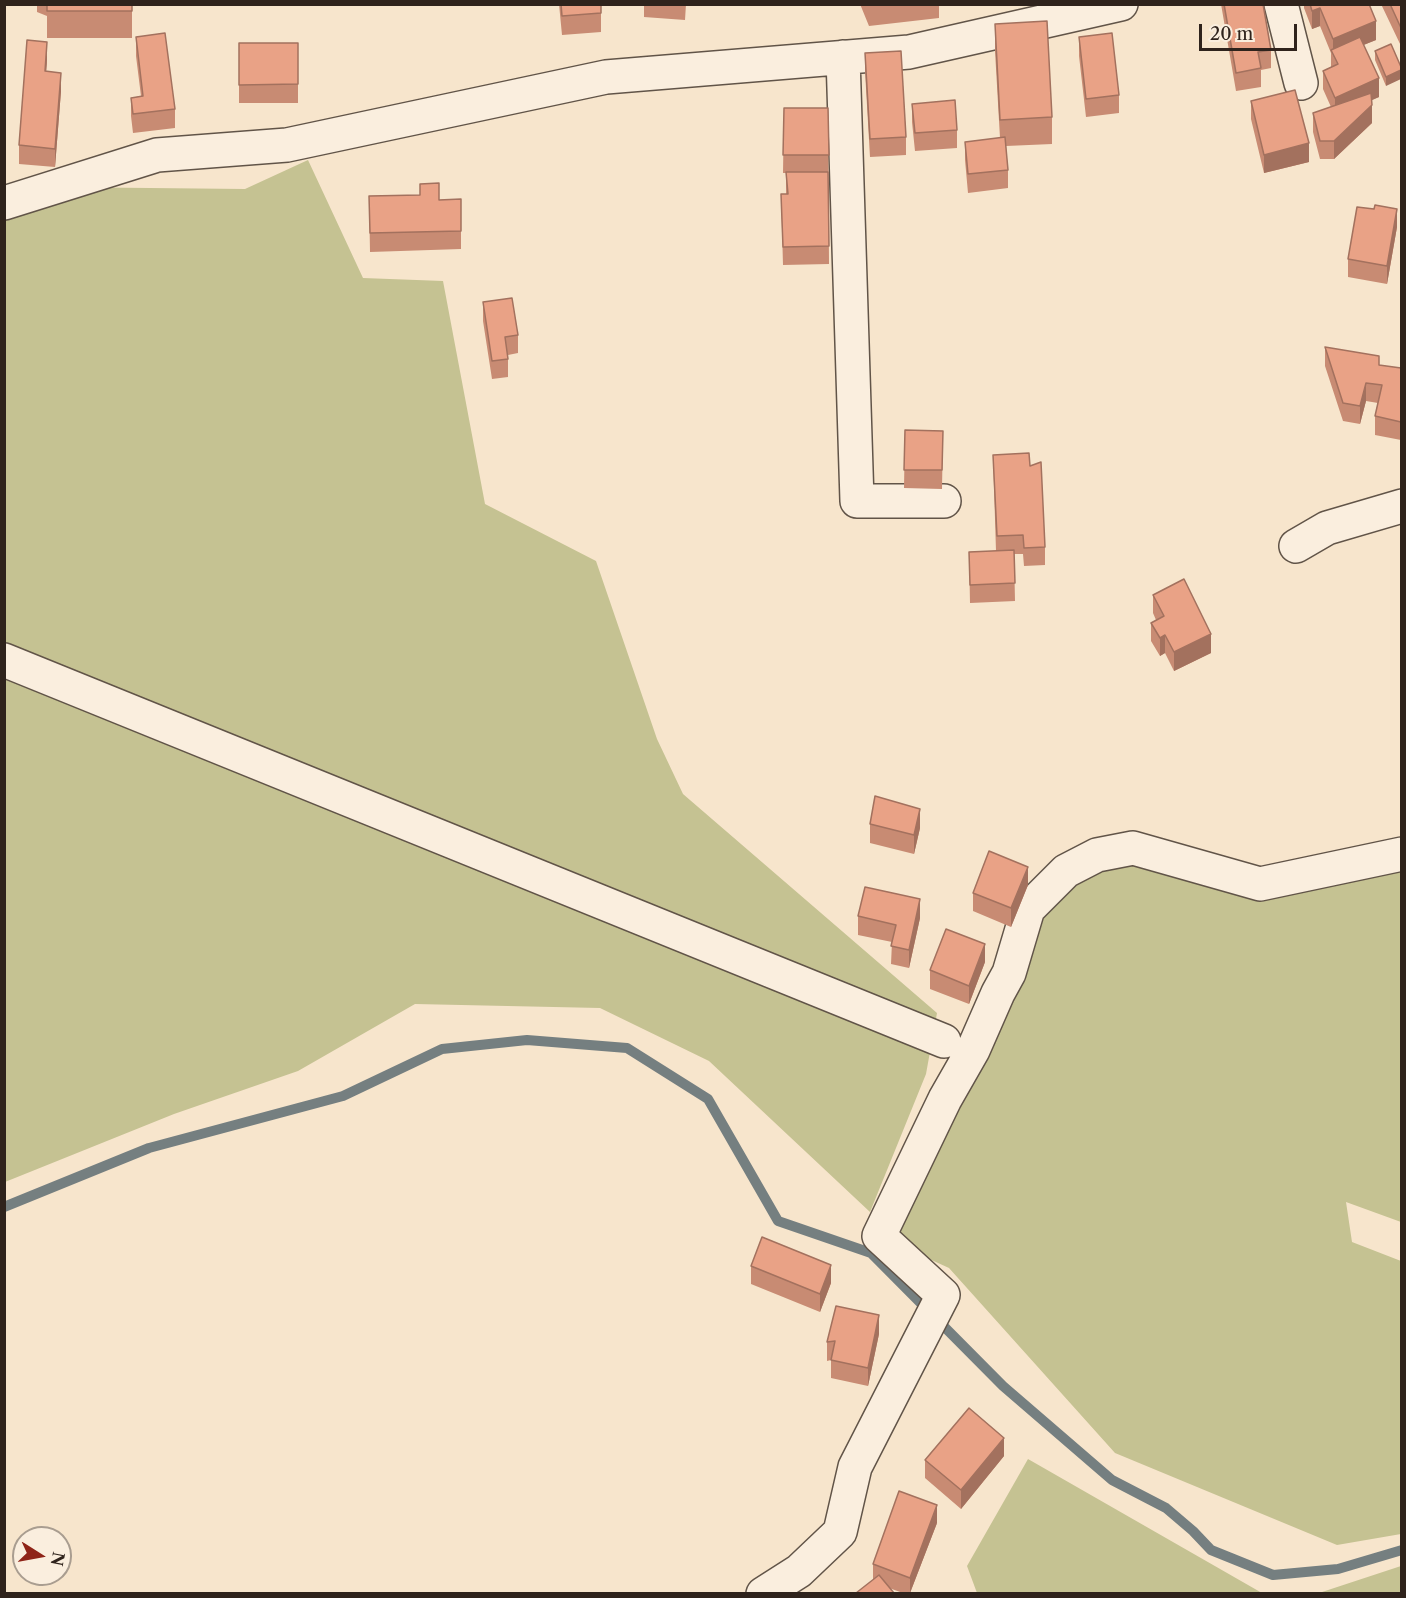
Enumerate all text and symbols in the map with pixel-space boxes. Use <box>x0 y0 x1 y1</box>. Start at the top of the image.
scale bar <box>1202 12 1300 50</box>
text: 20 m <box>1210 23 1253 45</box>
north arrow <box>12 1526 72 1586</box>
text: N <box>47 1550 69 1568</box>

